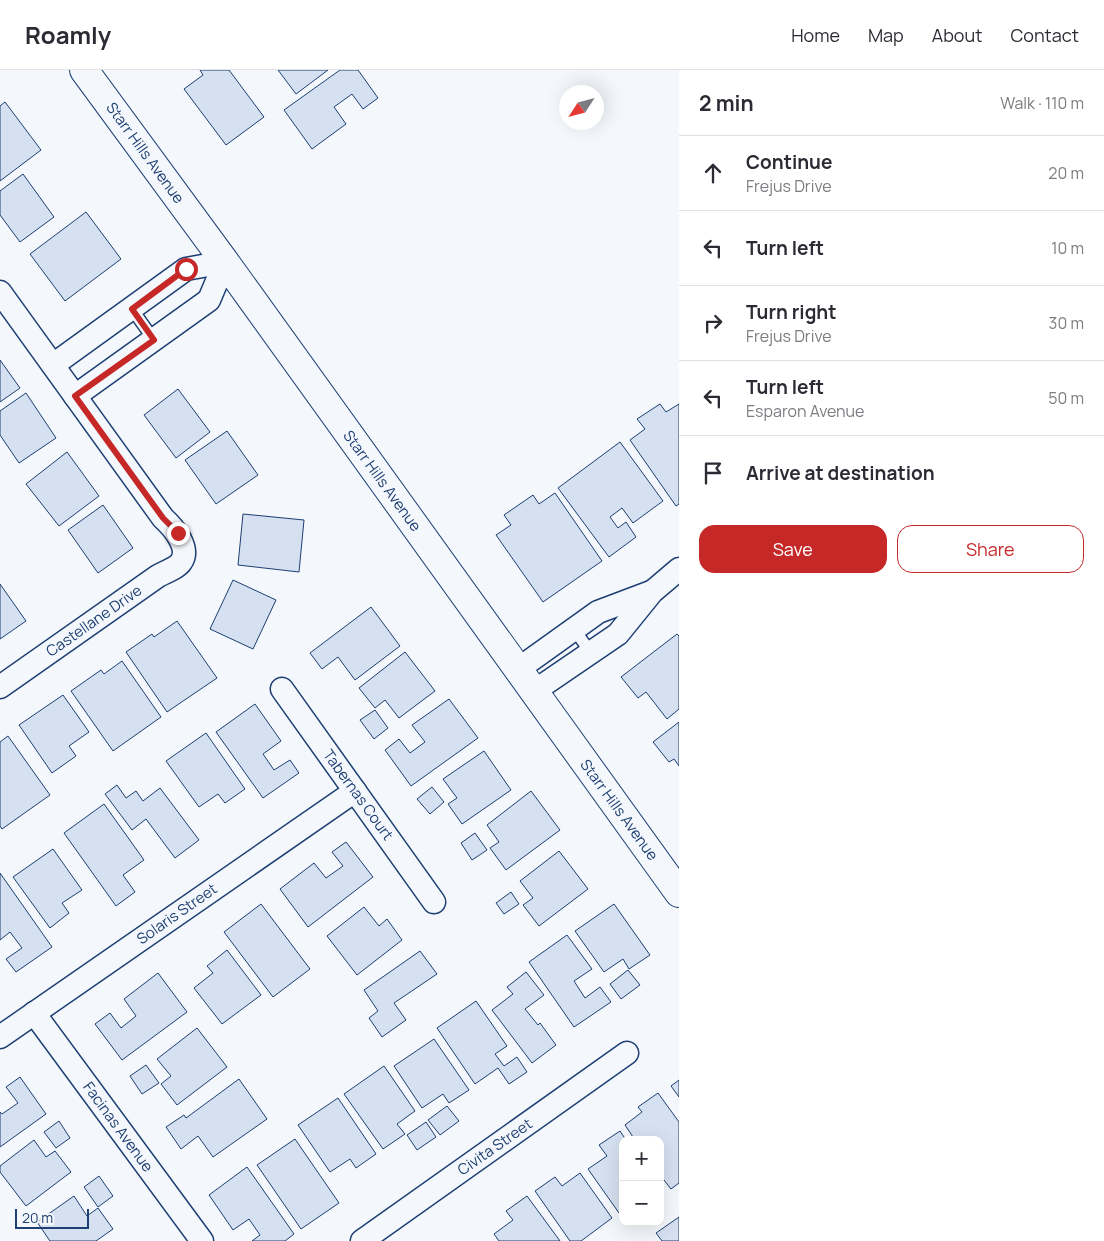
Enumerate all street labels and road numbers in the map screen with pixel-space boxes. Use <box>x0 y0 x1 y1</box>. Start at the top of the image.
street label: Starr Hills Avenue <box>102 98 189 208</box>
street label: Starr Hills Avenue <box>339 426 426 536</box>
street label: Castellane Drive <box>42 580 146 661</box>
street label: Tabernas Court <box>318 745 398 844</box>
street label: Starr Hills Avenue <box>576 755 663 865</box>
street label: Solaris Street <box>132 878 221 949</box>
street label: Facinas Avenue <box>79 1077 158 1176</box>
street label: Civita Street <box>453 1113 536 1180</box>

